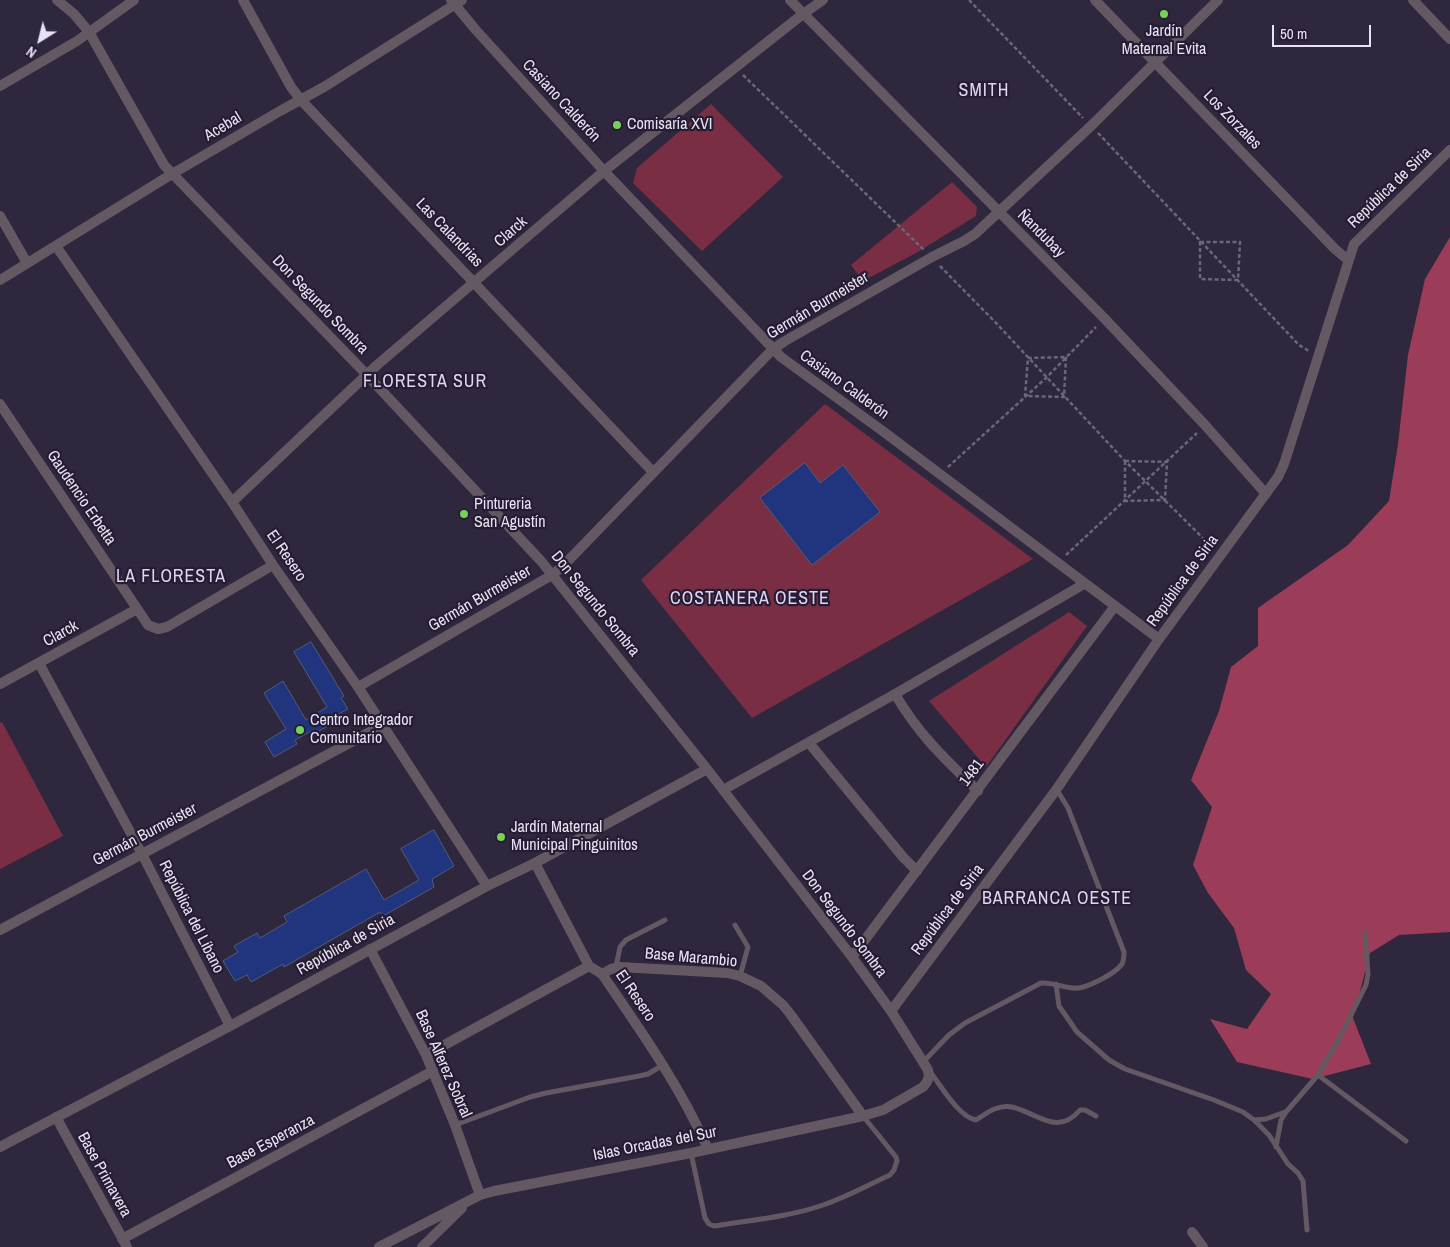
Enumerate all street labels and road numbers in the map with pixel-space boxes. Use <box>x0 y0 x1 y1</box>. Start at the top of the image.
street label: Casiano Calderón <box>518 56 604 146</box>
street label: Los Zorzales <box>1199 86 1265 154</box>
street label: Acebal <box>201 108 245 146</box>
street label: República de Siria <box>1344 143 1436 233</box>
street label: Las Calandrias <box>411 195 487 271</box>
street label: Ñandubay <box>1013 206 1069 262</box>
street label: Clarck <box>491 213 531 251</box>
street label: Don Segundo Sombra <box>268 252 372 358</box>
street label: Germán Burmeister <box>764 268 872 344</box>
street label: Casiano Calderón <box>796 346 892 424</box>
street label: Gaudencio Erbetta <box>42 447 120 549</box>
street label: El Resero <box>262 527 310 585</box>
street label: República de Siria <box>1143 531 1223 631</box>
street label: Don Segundo Sombra <box>547 548 643 660</box>
street label: Germán Burmeister <box>425 562 535 636</box>
street label: Clarck <box>40 617 82 651</box>
street label: 1481 <box>956 756 988 790</box>
street label: Germán Burmeister <box>90 799 200 871</box>
street label: República del Líbano <box>154 857 228 977</box>
street label: República de Siria <box>908 861 988 959</box>
street label: Don Segundo Sombra <box>797 866 891 982</box>
street label: República de Siria <box>294 910 398 980</box>
street label: Base Marambio <box>644 944 738 972</box>
street label: El Resero <box>611 967 659 1025</box>
street label: Base Alferez Sobral <box>411 1007 475 1121</box>
street label: Base Esperanza <box>224 1111 318 1173</box>
street label: Islas Orcadas del Sur <box>592 1123 718 1165</box>
street label: Base Primavera <box>73 1129 135 1221</box>

